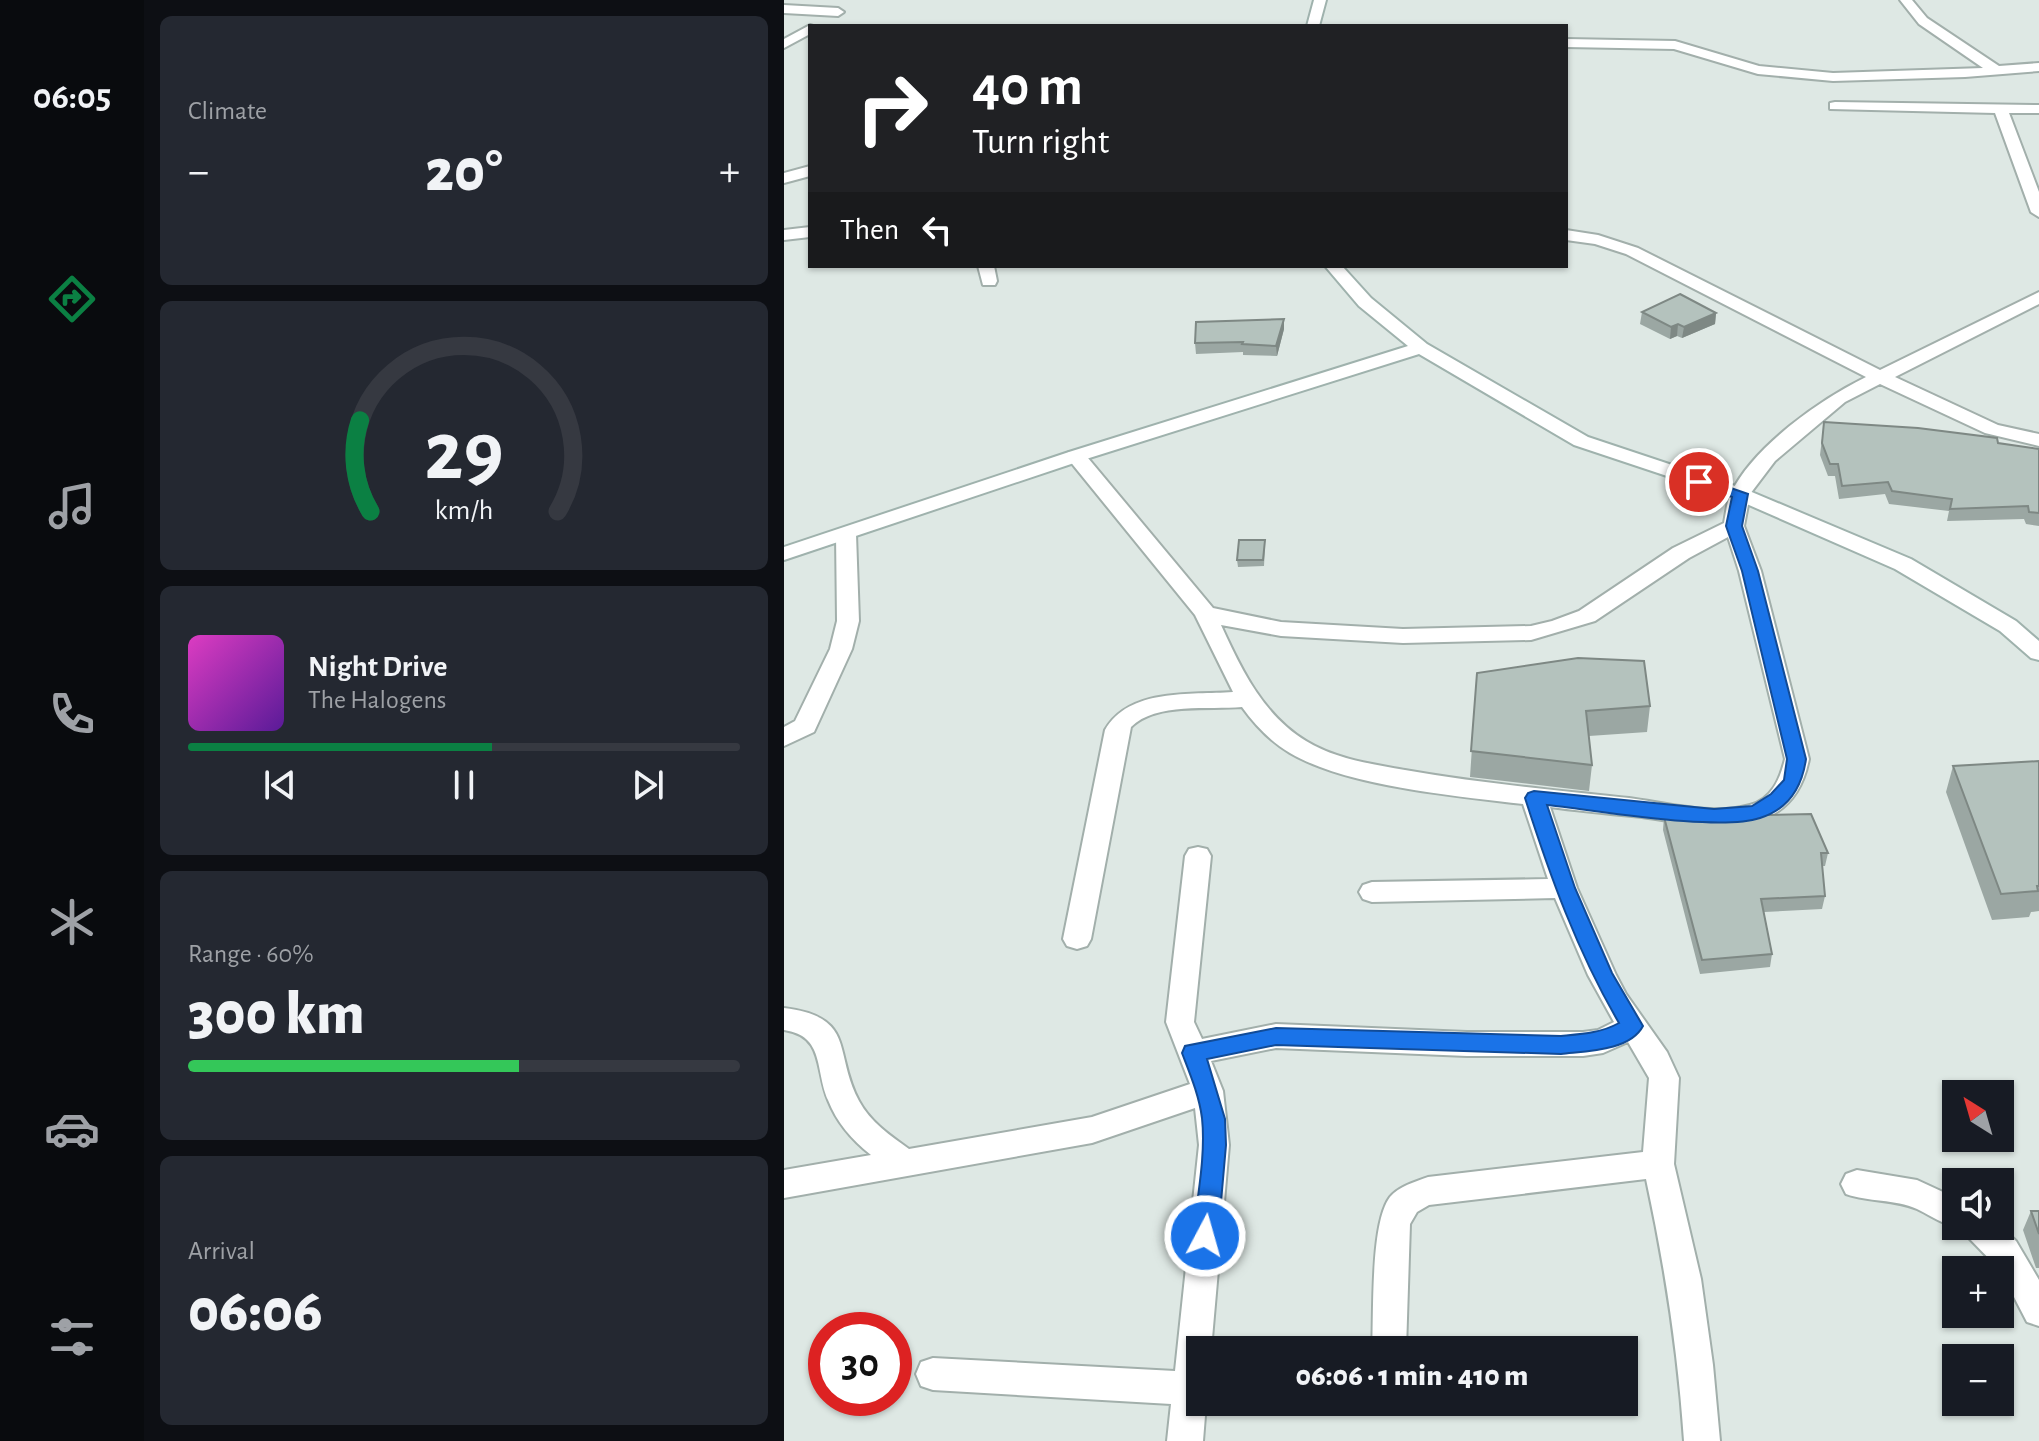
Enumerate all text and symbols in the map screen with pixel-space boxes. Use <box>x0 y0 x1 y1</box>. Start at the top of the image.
icon: right <box>840 56 944 160</box>
text: 40 m <box>972 59 1083 115</box>
text: 06:05 <box>33 79 111 115</box>
text: Climate <box>188 98 267 124</box>
text: Turn right <box>972 124 1109 160</box>
text: 20° <box>425 142 503 202</box>
text: − <box>188 150 209 194</box>
text: + <box>719 150 740 194</box>
icon: left <box>915 208 959 252</box>
text: Then <box>840 215 899 245</box>
icon: directions <box>44 271 100 327</box>
text: 29 <box>424 410 504 494</box>
pin <box>1665 448 1733 516</box>
icon: arrive <box>1677 460 1721 504</box>
icon: music <box>44 478 100 534</box>
text: km/h <box>435 496 493 525</box>
text: Night Drive <box>308 652 447 682</box>
icon: phone <box>44 686 100 742</box>
text: The Halogens <box>308 687 446 713</box>
icon: previous <box>258 763 302 807</box>
icon: pause <box>442 763 486 807</box>
icon: next <box>626 763 670 807</box>
icon: climate <box>44 894 100 950</box>
text: Range · 60% <box>188 941 314 967</box>
text: 300 km <box>188 985 365 1045</box>
north arrow <box>1942 1080 2014 1152</box>
map controls <box>1942 1080 2014 1416</box>
icon: car <box>44 1101 100 1157</box>
button: sound <box>1942 1168 2014 1240</box>
position arrow <box>1163 1194 1247 1278</box>
text: Arrival <box>188 1238 255 1264</box>
button: + <box>1942 1256 2014 1328</box>
text: 06:06 <box>188 1282 323 1342</box>
icon: filters <box>44 1309 100 1365</box>
speed limit sign: 30 <box>808 1312 912 1416</box>
button: − <box>1942 1344 2014 1416</box>
text: 06:06 · 1 min · 410 m <box>1296 1361 1528 1391</box>

